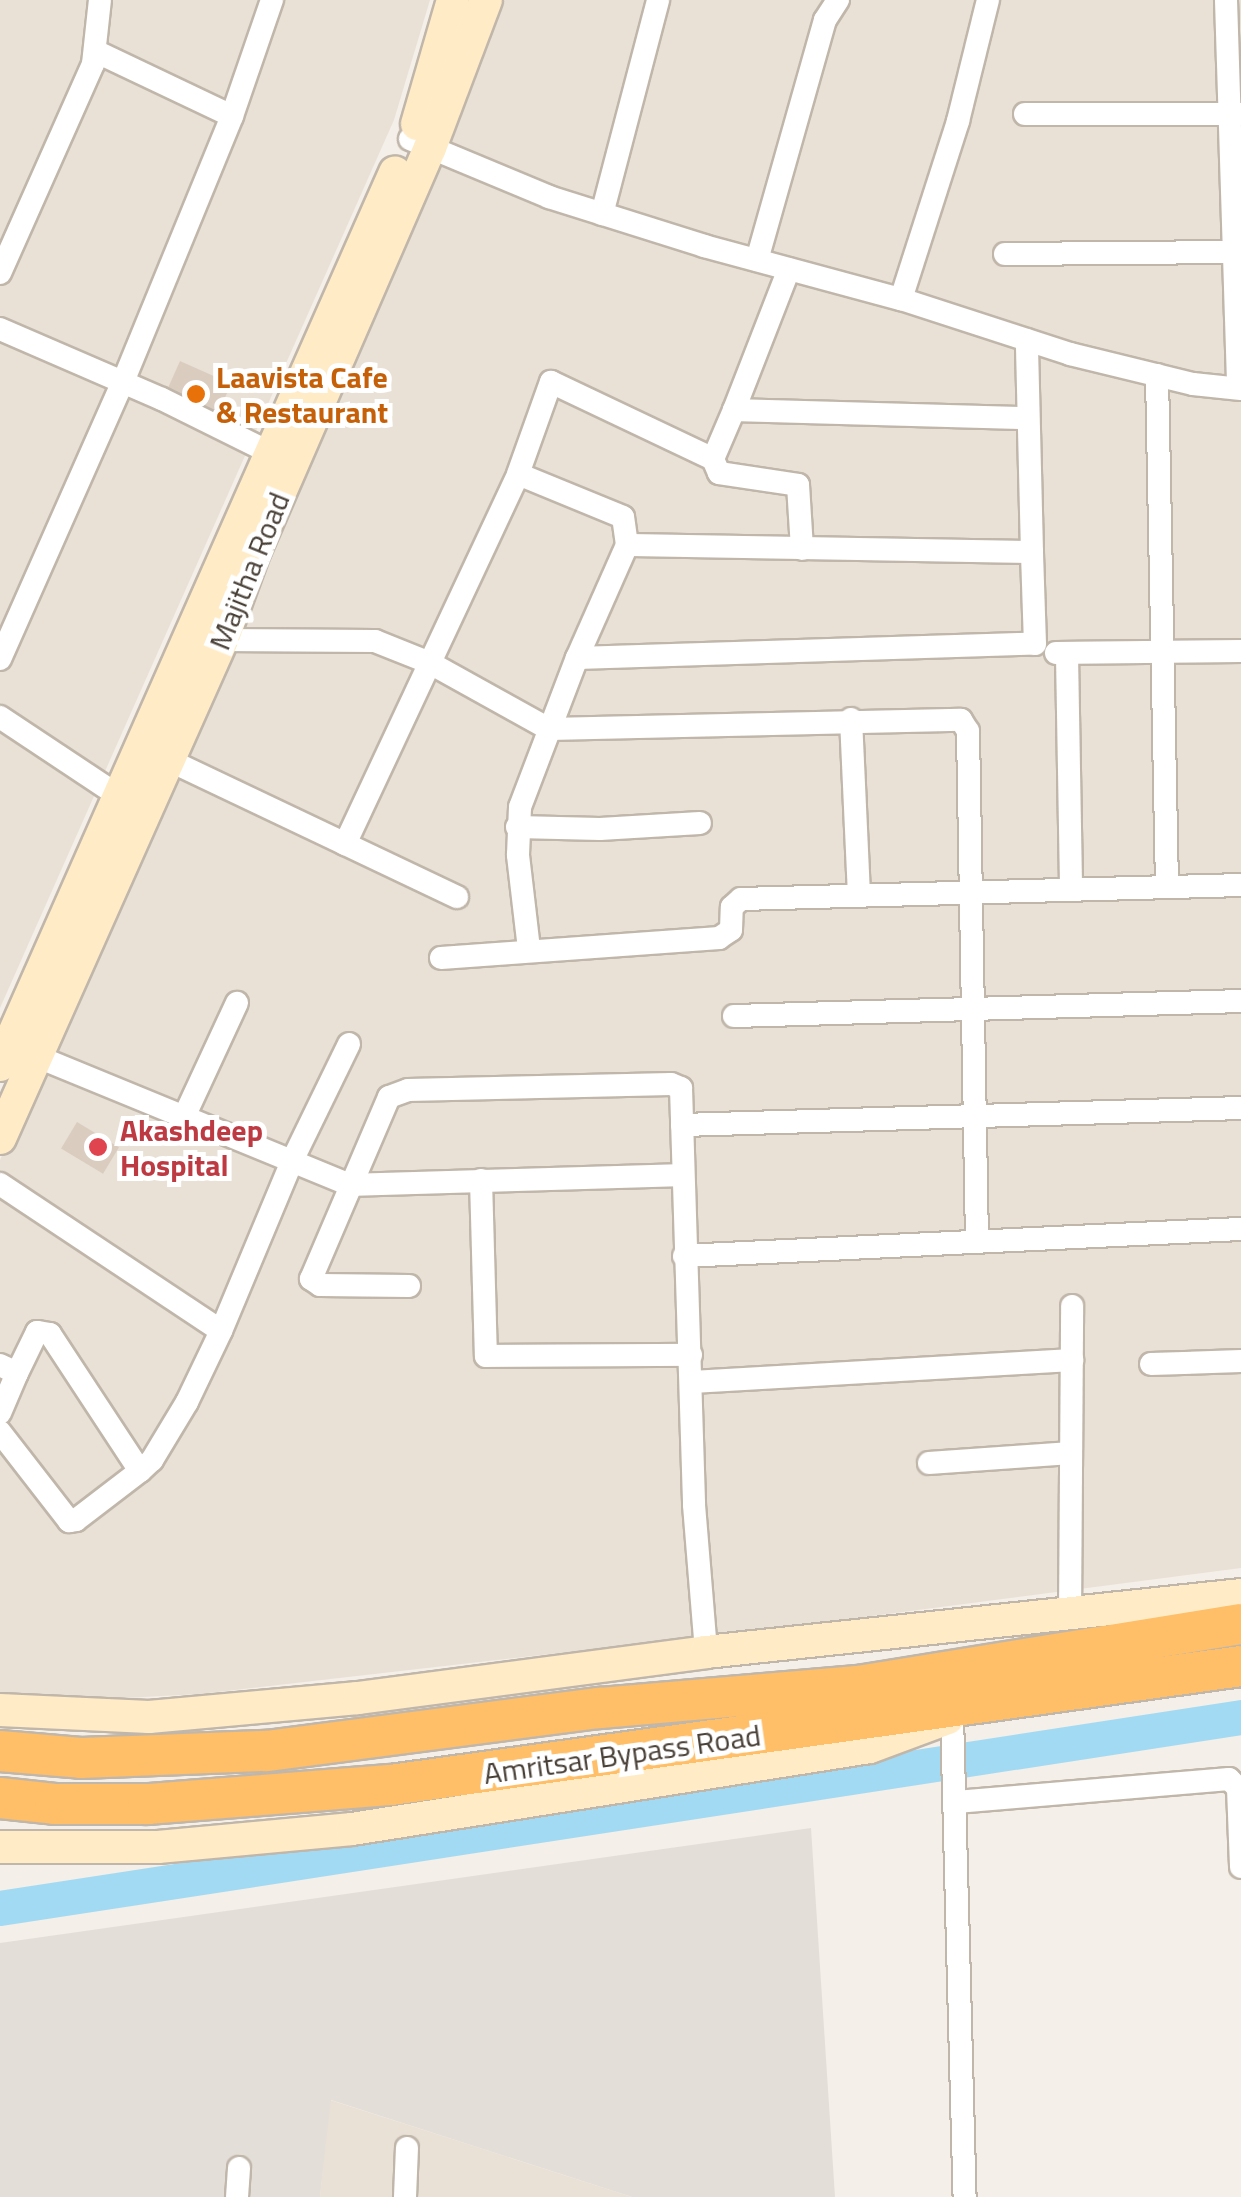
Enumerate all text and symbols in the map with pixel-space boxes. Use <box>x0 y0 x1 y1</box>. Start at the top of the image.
place label: Laavista Cafe & Restaurant <box>216 359 388 430</box>
marker: Laavista Cafe & Restaurant <box>185 383 207 405</box>
street label: Majitha Road <box>201 487 297 655</box>
place label: Akashdeep Hospital <box>120 1112 263 1182</box>
marker: Akashdeep Hospital <box>85 1134 111 1160</box>
street label: Amritsar Bypass Road <box>481 1717 763 1791</box>

